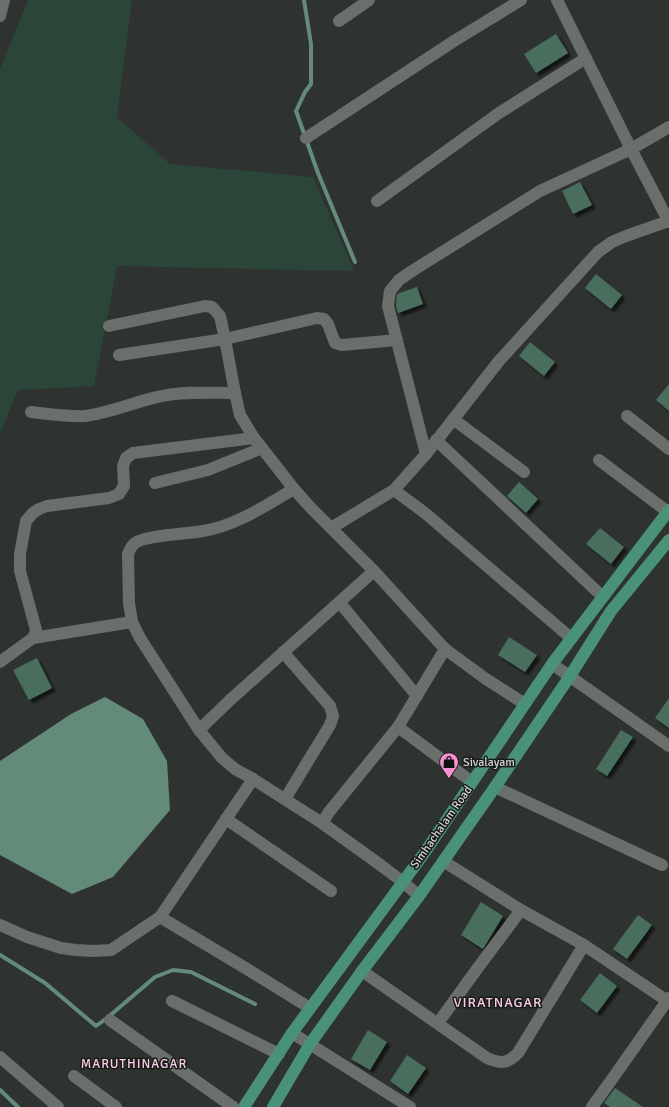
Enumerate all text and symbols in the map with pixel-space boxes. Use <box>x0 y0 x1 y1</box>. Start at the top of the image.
shop icon: Sivalayam <box>438 751 460 779</box>
place label: Sivalayam <box>463 755 515 770</box>
street label: Simhachalam Road <box>407 783 476 872</box>
district label: VIRATNAGAR <box>453 994 543 1011</box>
district label: MARUTHINAGAR <box>81 1056 187 1072</box>

